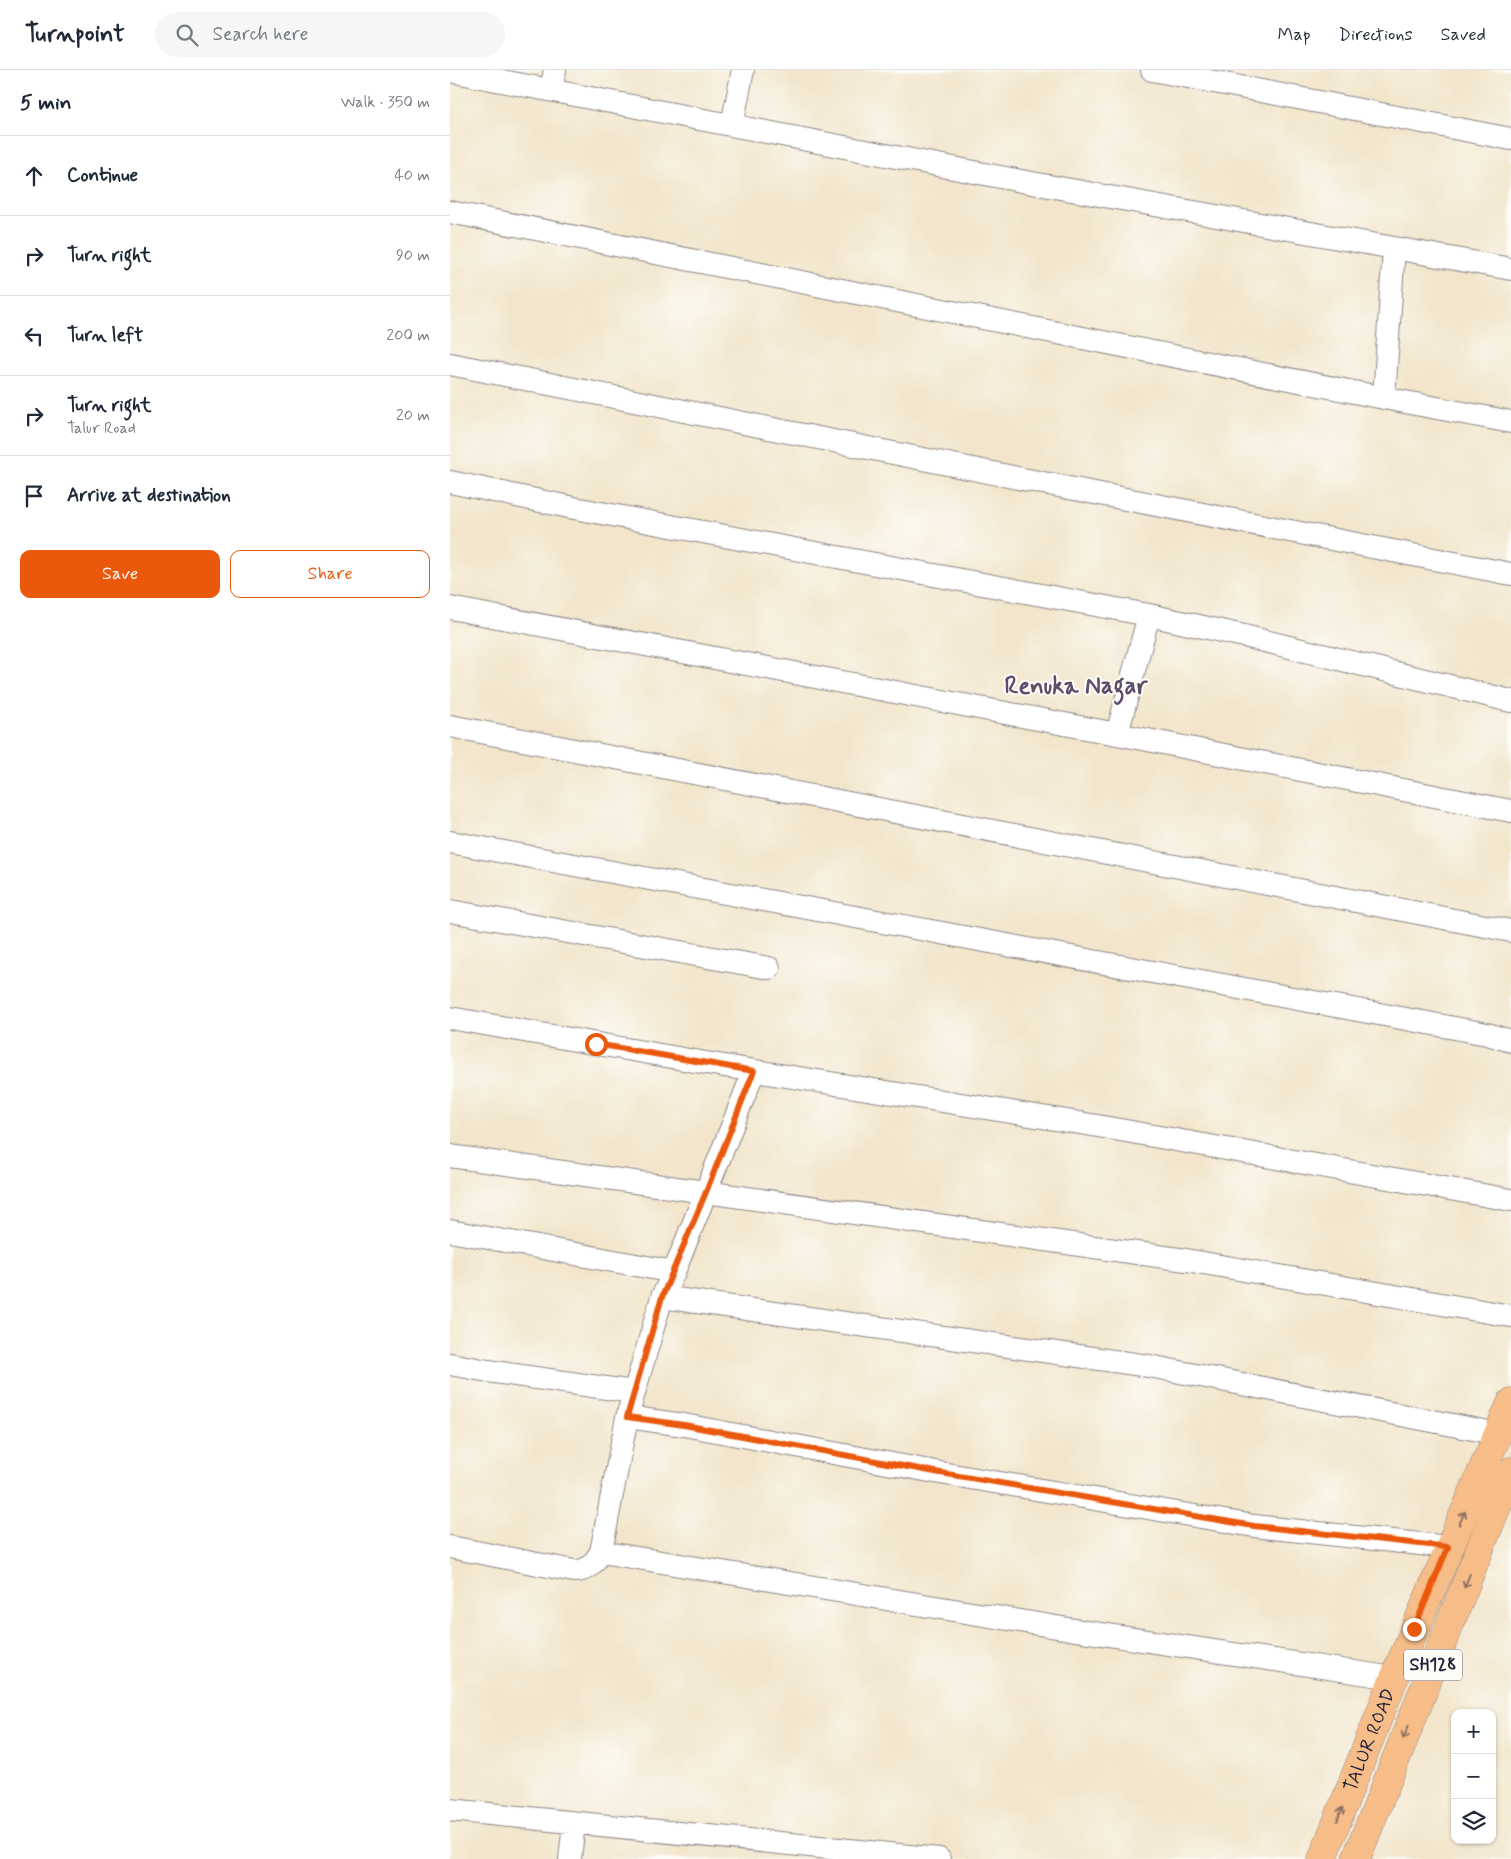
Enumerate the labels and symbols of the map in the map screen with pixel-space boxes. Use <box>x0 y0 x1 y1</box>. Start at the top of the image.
district label: Renuka Nagar <box>1005 671 1148 705</box>
route start <box>585 1033 608 1056</box>
one-way arrow <box>1457 1511 1467 1526</box>
one-way arrow <box>1461 1574 1470 1589</box>
route end <box>1403 1618 1426 1641</box>
road number: SH128 <box>1404 1650 1462 1680</box>
street label: TALUR ROAD <box>1337 1685 1401 1795</box>
one-way arrow <box>1401 1725 1410 1740</box>
one-way arrow <box>1336 1807 1345 1822</box>

